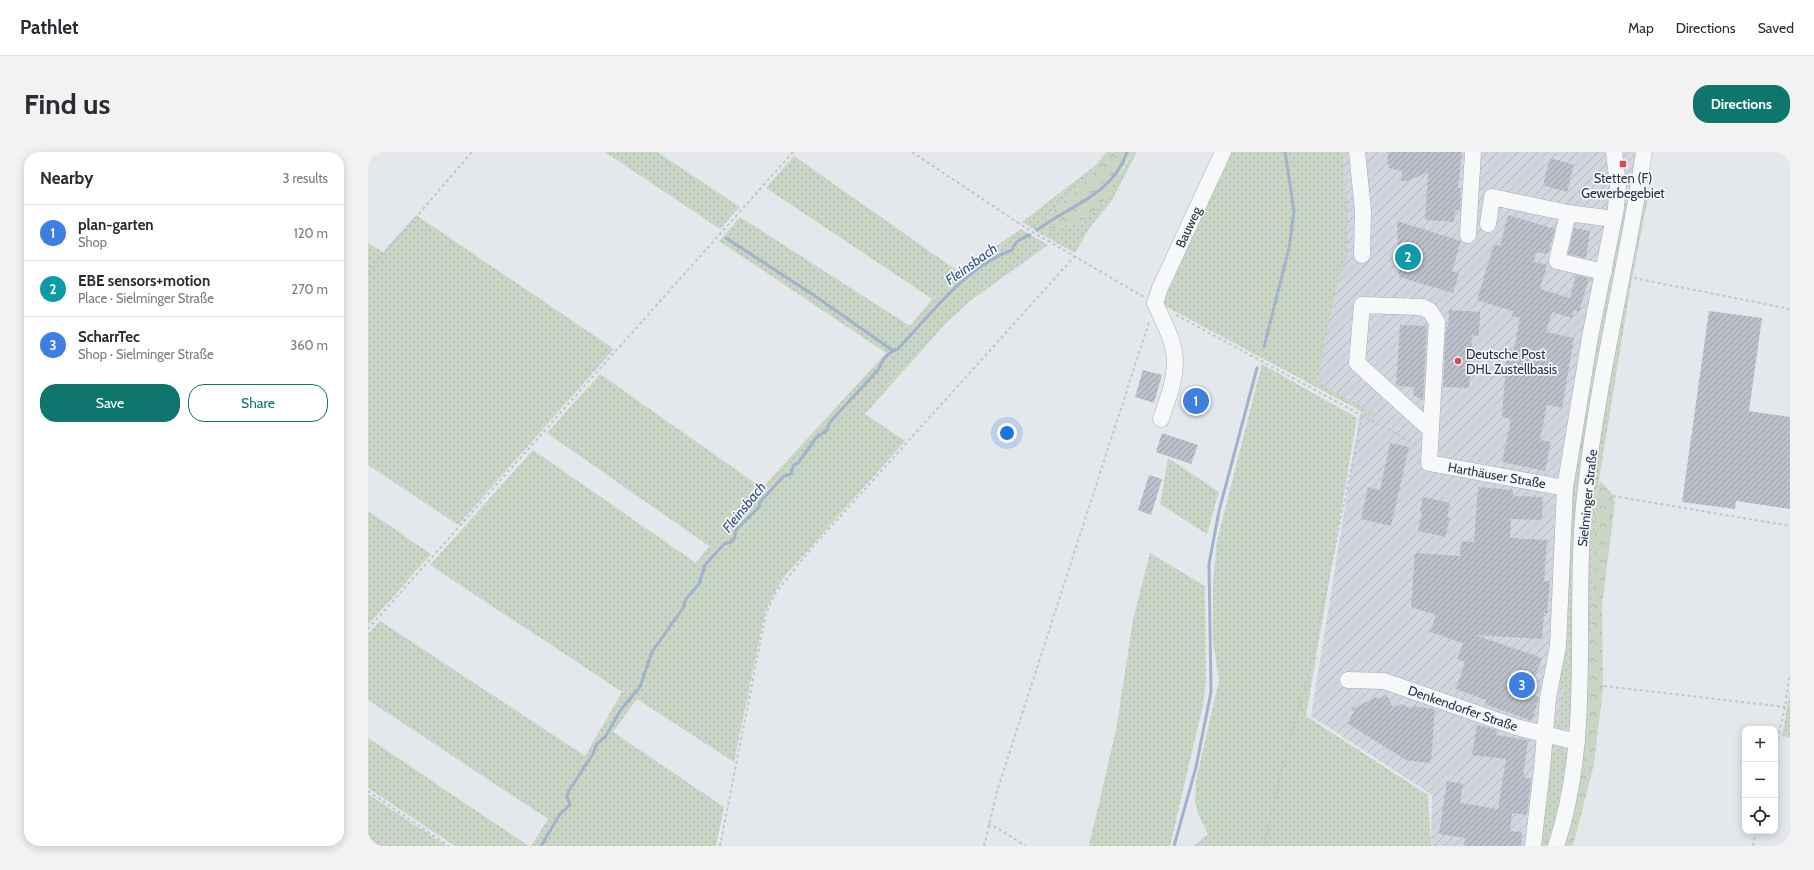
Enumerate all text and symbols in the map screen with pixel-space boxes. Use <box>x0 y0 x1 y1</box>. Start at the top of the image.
text: Pathlet <box>20 16 79 39</box>
text: Map <box>1628 19 1654 37</box>
text: Directions <box>1676 19 1736 37</box>
text: Saved <box>1758 19 1794 37</box>
button: Directions <box>1693 85 1790 123</box>
text: Find us <box>24 87 110 121</box>
marker: Stetten (F) Gewerbegebiet <box>1618 159 1628 169</box>
text: Nearby <box>40 168 93 188</box>
text: 3 results <box>282 170 328 186</box>
place label: Stetten (F) Gewerbegebiet <box>1581 170 1665 201</box>
street label: Bauweg <box>1172 204 1205 250</box>
text: plan-garten <box>78 216 154 234</box>
text: 1 <box>51 225 55 241</box>
text: 120 m <box>294 225 328 241</box>
text: Shop <box>78 234 107 250</box>
water label: Fleinsbach <box>942 239 1000 289</box>
pin: 2 <box>1395 242 1421 272</box>
text: EBE sensors+motion <box>78 272 210 290</box>
text: 2 <box>50 281 56 297</box>
text: 270 m <box>291 281 328 297</box>
text: Place · Sielminger Straße <box>78 290 214 306</box>
text: ScharrTec <box>78 328 140 346</box>
text: 3 <box>49 337 57 353</box>
text: 360 m <box>290 337 328 353</box>
text: Shop · Sielminger Straße <box>78 346 214 362</box>
place label: Deutsche Post DHL Zustellbasis <box>1466 346 1558 377</box>
marker: Deutsche Post DHL Zustellbasis <box>1453 356 1463 366</box>
button: Save <box>40 384 180 422</box>
button: Share <box>188 384 328 422</box>
pin: 1 <box>1183 386 1209 416</box>
your location <box>997 423 1017 443</box>
street label: Sielminger Straße <box>1574 448 1600 547</box>
street label: Harthäuser Straße <box>1447 459 1548 492</box>
water label: Fleinsbach <box>718 478 770 536</box>
pin: 3 <box>1509 670 1535 700</box>
street label: Denkendorfer Straße <box>1406 682 1520 734</box>
map controls <box>1742 726 1778 834</box>
button: + <box>1742 726 1778 762</box>
button: − <box>1742 762 1778 798</box>
button: locate <box>1742 798 1778 834</box>

